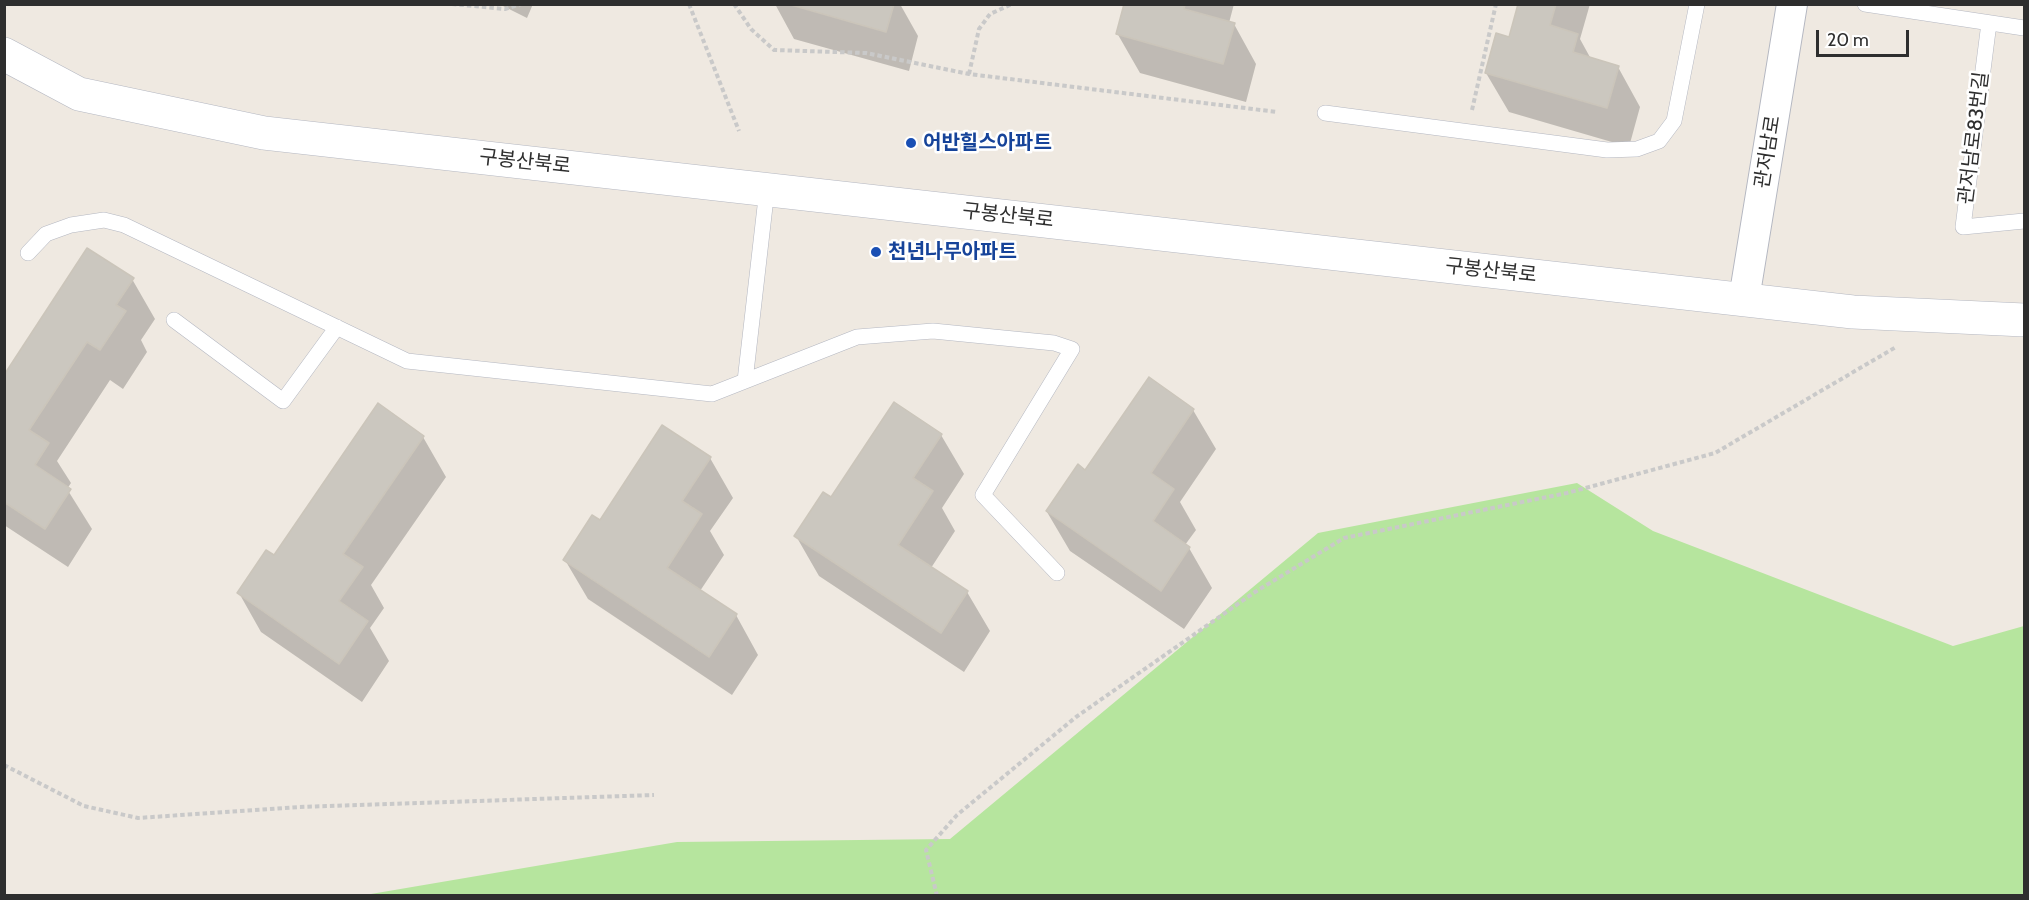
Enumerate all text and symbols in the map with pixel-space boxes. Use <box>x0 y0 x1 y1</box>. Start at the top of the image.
scale bar <box>1819 18 1912 56</box>
text: 20 m <box>1827 29 1869 51</box>
street label: 관저남로83번길 <box>1954 70 1994 206</box>
street label: 관저남로 <box>1750 114 1786 190</box>
place label: 어반힐스아파트 <box>923 131 1052 155</box>
marker: 어반힐스아파트 <box>904 136 918 150</box>
street label: 구봉산북로 <box>478 145 572 179</box>
street label: 구봉산북로 <box>961 199 1055 233</box>
place label: 천년나무아파트 <box>888 240 1017 264</box>
marker: 천년나무아파트 <box>869 245 883 259</box>
street label: 구봉산북로 <box>1444 254 1538 288</box>

